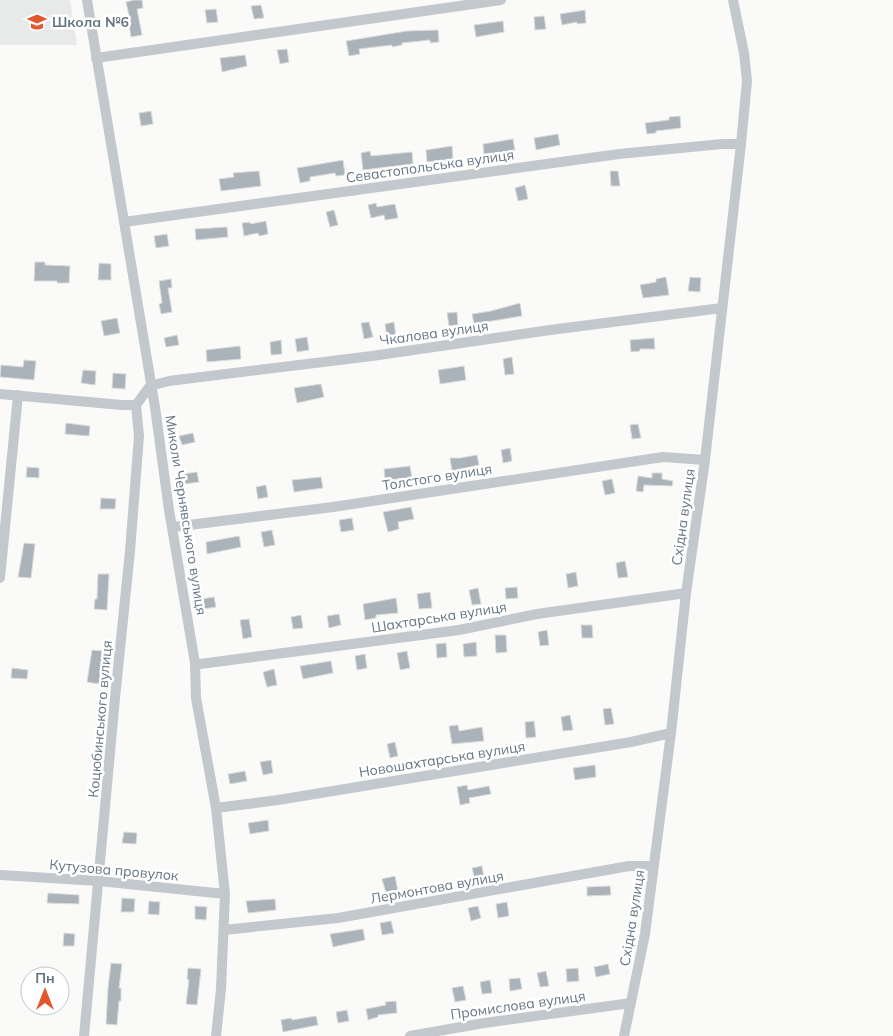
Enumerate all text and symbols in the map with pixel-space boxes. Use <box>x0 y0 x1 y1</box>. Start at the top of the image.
school or university icon: Школа №6 <box>26 11 48 33</box>
place label: Школа №6 <box>52 13 129 31</box>
street label: Севастопольська вулиця <box>345 145 515 187</box>
street label: Чкалова вулиця <box>378 316 490 350</box>
street label: Миколи Чернявського вулиця <box>161 414 211 616</box>
street label: Толстого вулиця <box>381 459 493 495</box>
street label: Східна вулиця <box>667 468 699 566</box>
street label: Шахтарська вулиця <box>370 597 508 637</box>
street label: Коцюбинського вулиця <box>84 640 116 798</box>
street label: Новошахтарська вулиця <box>358 737 526 781</box>
street label: Кутузова провулок <box>49 855 180 885</box>
street label: Лермонтова вулиця <box>369 866 505 908</box>
street label: Східна вулиця <box>615 869 649 967</box>
north arrow <box>20 966 70 1016</box>
text: Пн <box>35 969 55 987</box>
street label: Промислова вулиця <box>449 987 587 1023</box>

